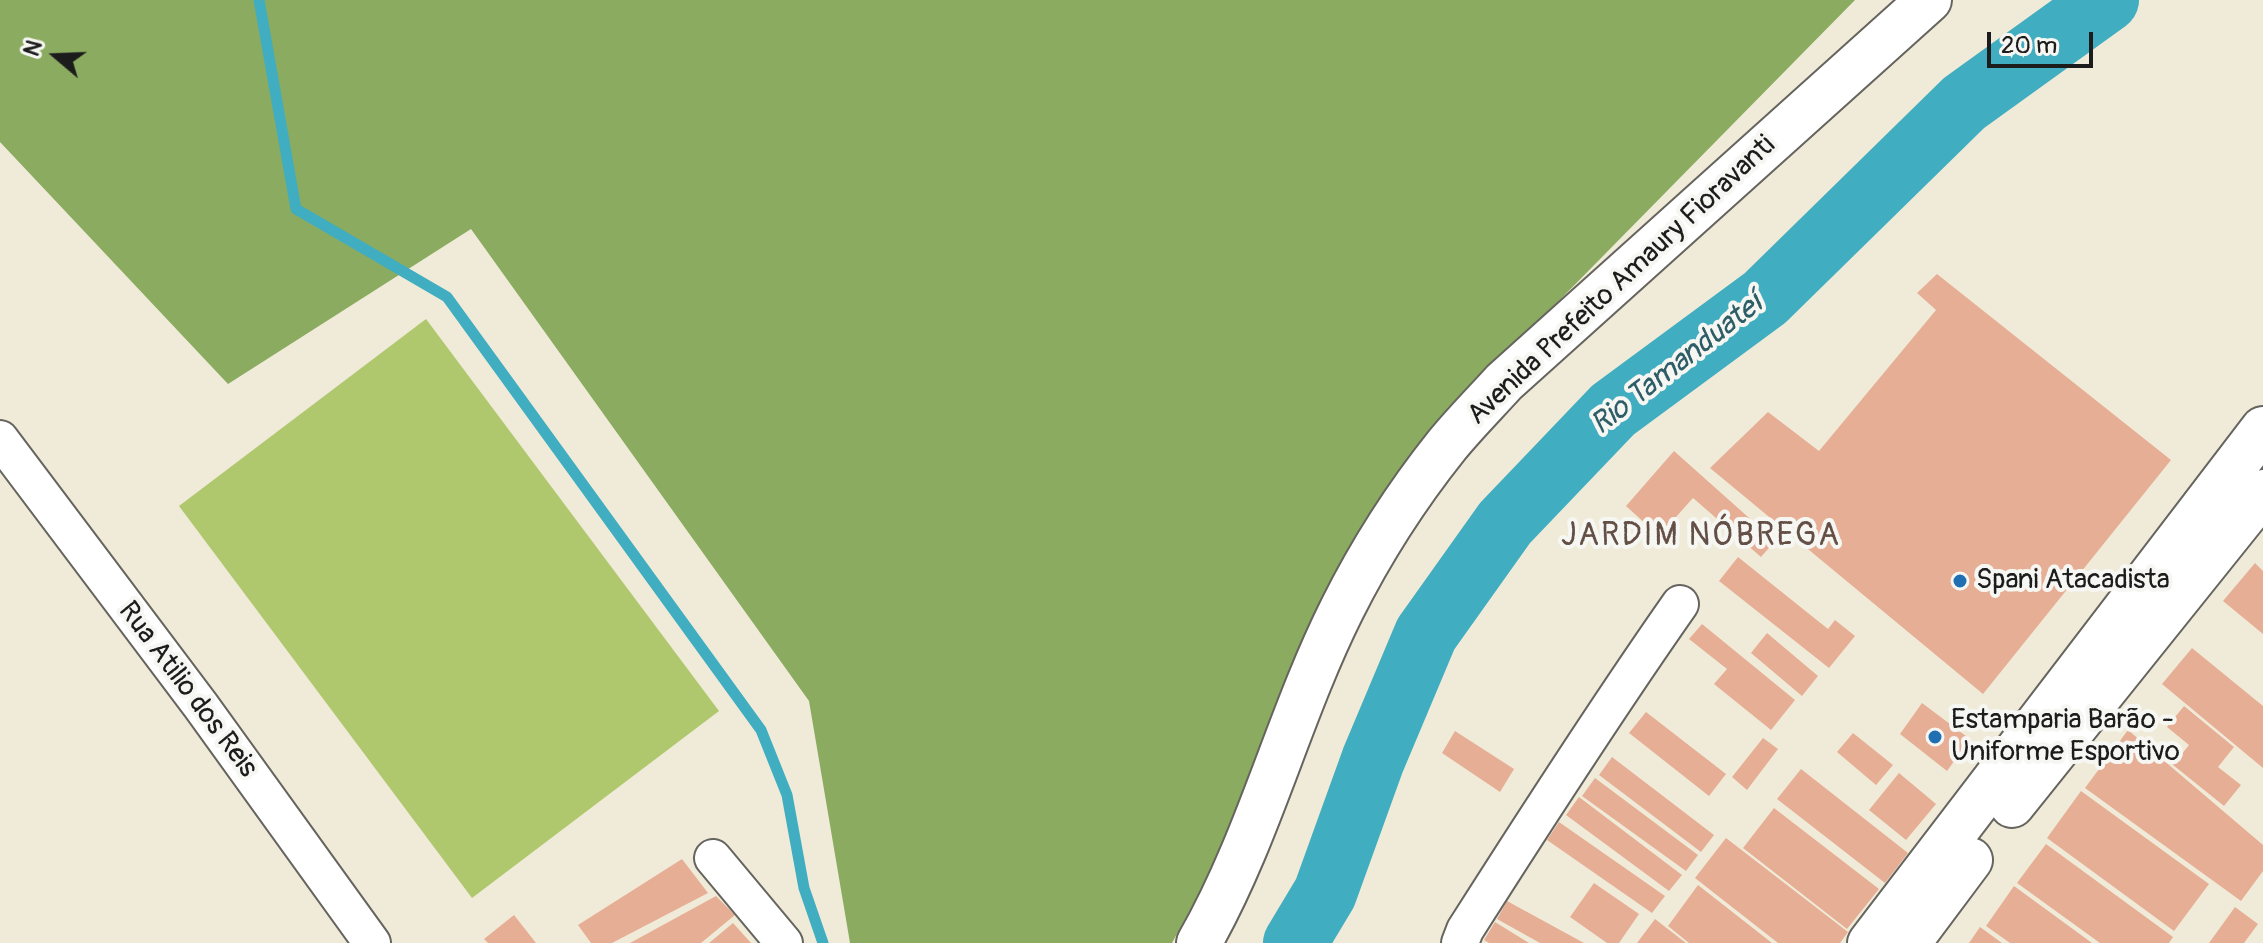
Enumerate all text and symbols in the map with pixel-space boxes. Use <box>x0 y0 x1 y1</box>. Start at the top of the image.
north arrow <box>16 16 96 96</box>
scale bar <box>1991 16 2097 66</box>
text: 20 m <box>2001 31 2057 60</box>
text: N <box>18 37 49 60</box>
street label: Avenida Prefeito Amaury Fioravanti <box>1461 129 1783 433</box>
water label: Rio Tamanduateí <box>1585 287 1771 443</box>
district label: JARDIM NÓBREGA <box>1561 518 1841 556</box>
place label: Spani Atacadista <box>1976 564 2170 598</box>
marker: Spani Atacadista <box>1951 572 1969 590</box>
street label: Rua Atilio dos Reis <box>110 596 264 784</box>
place label: Estamparia Barão - Uniforme Esportivo <box>1951 704 2180 770</box>
marker: Estamparia Barão - Uniforme Esportivo <box>1926 728 1944 746</box>

